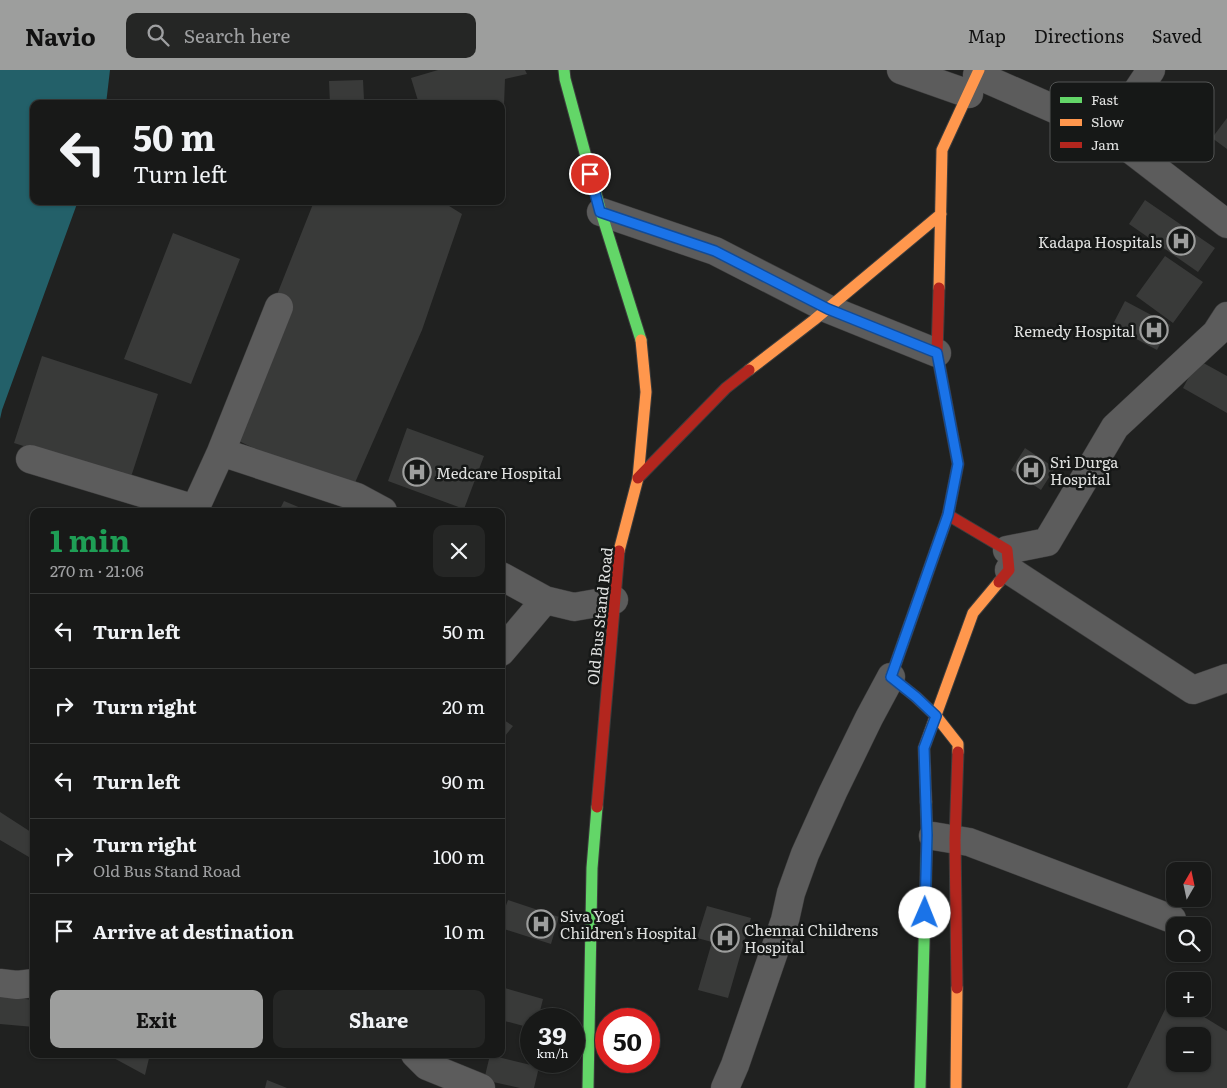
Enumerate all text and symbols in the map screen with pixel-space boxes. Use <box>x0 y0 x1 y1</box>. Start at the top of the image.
search box <box>126 13 476 58</box>
text: Navio <box>25 18 96 53</box>
icon: search <box>144 21 172 49</box>
text: Search here <box>184 21 290 49</box>
text: Map <box>968 22 1006 49</box>
text: Directions <box>1034 22 1124 49</box>
text: Saved <box>1152 22 1202 49</box>
legend <box>1050 82 1214 162</box>
text: Fast <box>1091 89 1119 109</box>
text: 50 m <box>133 110 216 162</box>
text: Slow <box>1091 111 1124 131</box>
icon: left <box>50 120 115 185</box>
text: Jam <box>1091 134 1120 154</box>
pin <box>569 153 611 195</box>
text: Turn left <box>133 157 227 190</box>
icon: arrive <box>576 160 604 188</box>
hospital icon: Kadapa Hospitals <box>1166 226 1196 256</box>
place label: Kadapa Hospitals <box>1038 230 1162 253</box>
hospital icon: Remedy Hospital <box>1139 315 1169 345</box>
place label: Remedy Hospital <box>1014 319 1135 342</box>
place label: Sri Durga Hospital <box>1050 450 1119 490</box>
hospital icon: Sri Durga Hospital <box>1016 455 1046 485</box>
hospital icon: Medcare Hospital <box>402 457 432 487</box>
place label: Medcare Hospital <box>436 461 561 484</box>
text: 1 min <box>50 517 130 561</box>
button: close <box>433 525 485 577</box>
street label: Old Bus Stand Road <box>580 546 618 686</box>
text: 270 m · 21:06 <box>50 558 144 582</box>
icon: left <box>50 617 78 645</box>
text: Turn left <box>93 617 180 645</box>
text: 50 m <box>442 617 485 645</box>
icon: right <box>50 692 78 720</box>
text: Turn right <box>93 692 197 720</box>
text: 20 m <box>442 692 485 720</box>
icon: left <box>50 767 78 795</box>
text: Turn left <box>93 767 180 795</box>
text: 90 m <box>442 767 485 795</box>
text: Turn right <box>93 830 197 858</box>
icon: right <box>50 842 78 870</box>
text: 100 m <box>433 842 485 870</box>
text: Old Bus Stand Road <box>93 858 241 882</box>
north arrow <box>1166 862 1211 908</box>
map controls <box>1166 862 1211 1072</box>
position arrow <box>898 886 950 938</box>
place label: Siva Yogi Children's Hospital <box>560 904 697 944</box>
hospital icon: Siva Yogi Children's Hospital <box>526 909 556 939</box>
icon: arrive <box>50 917 78 945</box>
text: Arrive at destination <box>93 917 294 945</box>
text: 10 m <box>444 917 485 945</box>
button: search <box>1166 917 1211 962</box>
place label: Chennai Childrens Hospital <box>744 918 878 958</box>
hospital icon: Chennai Childrens Hospital <box>710 923 740 953</box>
button: + <box>1166 972 1211 1017</box>
button: Exit <box>50 990 263 1048</box>
button: Share <box>273 990 485 1048</box>
speed limit sign: 50 <box>595 1008 660 1073</box>
text: 39 <box>538 1016 567 1053</box>
button: − <box>1166 1027 1211 1072</box>
text: km/h <box>537 1044 568 1062</box>

